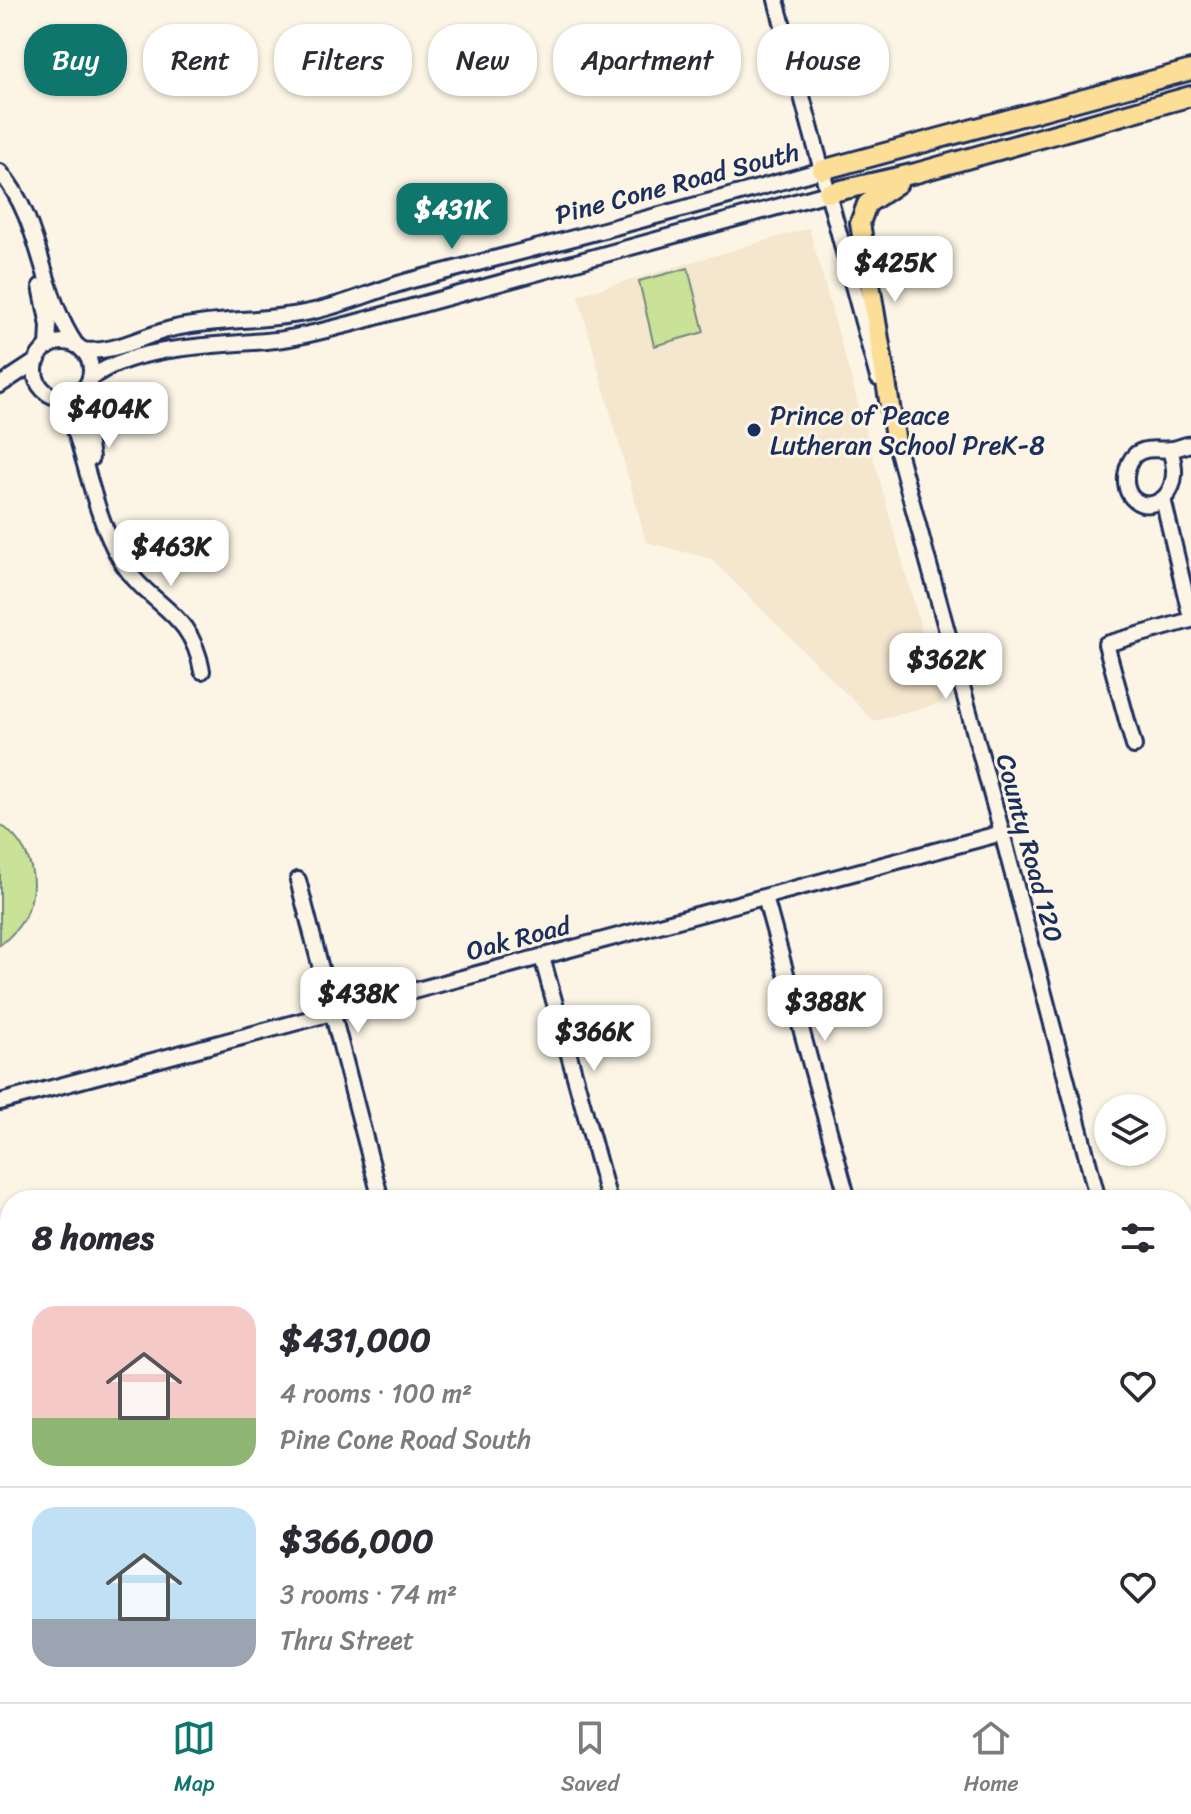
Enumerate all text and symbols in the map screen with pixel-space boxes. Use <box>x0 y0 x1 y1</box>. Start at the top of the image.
chip: Buy <box>24 24 127 96</box>
chip: Rent <box>143 24 258 96</box>
chip: Filters <box>274 24 412 96</box>
chip: New <box>428 24 537 96</box>
chip: Apartment <box>553 24 741 96</box>
chip: House <box>757 24 889 96</box>
street label: Pine Cone Road South <box>550 128 804 238</box>
pin: $431K <box>396 183 508 251</box>
text: $431K <box>415 186 489 232</box>
pin: $425K <box>839 236 951 304</box>
text: $425K <box>855 239 935 285</box>
pin: $404K <box>53 382 165 450</box>
text: $404K <box>68 385 150 431</box>
place label: Prince of Peace Lutheran School PreK-8 <box>770 392 1045 468</box>
marker: Prince of Peace Lutheran School PreK-8 <box>745 421 763 439</box>
pin: $463K <box>115 520 227 588</box>
text: $463K <box>132 523 210 569</box>
pin: $362K <box>890 633 1002 701</box>
text: $362K <box>907 636 985 682</box>
street label: County Road 120 <box>983 749 1077 947</box>
street label: Oak Road <box>461 901 577 974</box>
pin: $438K <box>302 967 414 1035</box>
text: $438K <box>318 970 398 1016</box>
pin: $388K <box>769 975 881 1043</box>
text: $388K <box>786 978 864 1024</box>
pin: $366K <box>538 1005 650 1073</box>
text: $366K <box>555 1008 633 1054</box>
map controls <box>1094 1094 1166 1166</box>
button: layers <box>1094 1094 1166 1166</box>
text: 8 homes <box>32 1208 154 1268</box>
icon: filters <box>1116 1216 1160 1260</box>
text: $431,000 <box>280 1310 431 1370</box>
icon: home <box>96 1338 192 1434</box>
icon: heart <box>1116 1364 1160 1408</box>
text: 4 rooms · 100 m² <box>280 1370 472 1416</box>
text: Pine Cone Road South <box>280 1416 531 1462</box>
text: $366,000 <box>280 1511 434 1571</box>
icon: home <box>96 1539 192 1635</box>
icon: heart <box>1116 1565 1160 1609</box>
text: 3 rooms · 74 m² <box>280 1571 457 1617</box>
text: Thru Street <box>280 1617 414 1663</box>
tab: Map <box>172 1716 216 1803</box>
tab: Saved <box>561 1716 619 1803</box>
tab: Home <box>964 1716 1019 1803</box>

